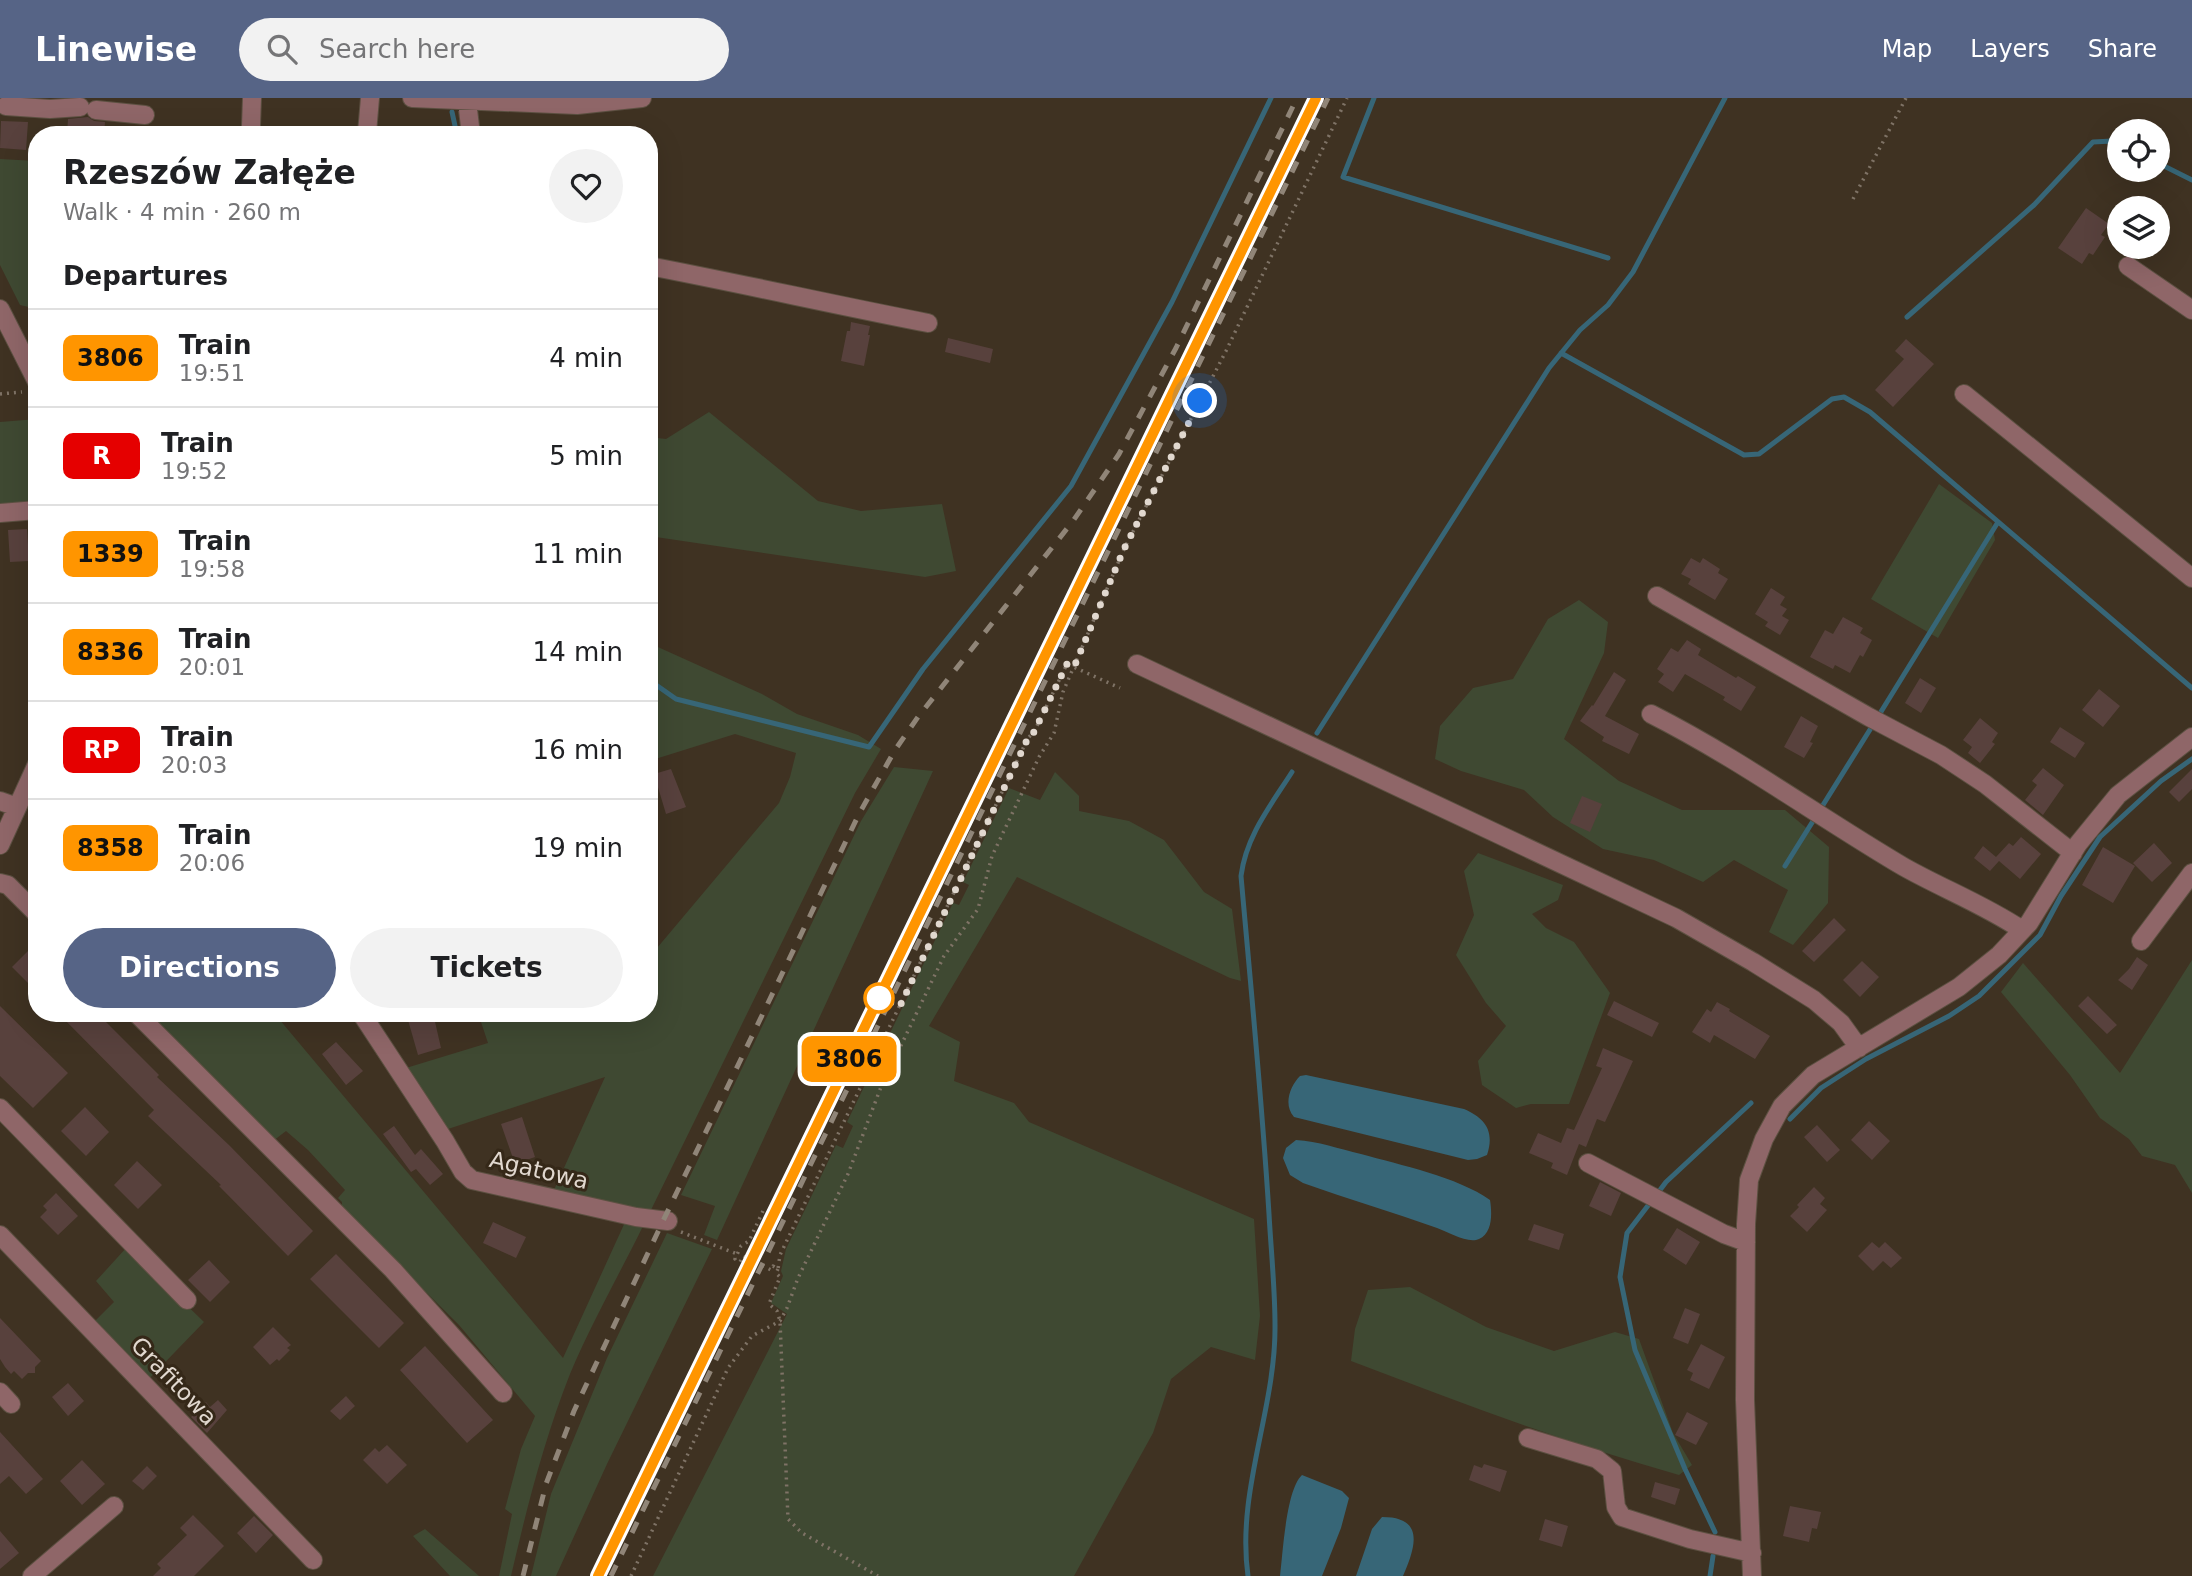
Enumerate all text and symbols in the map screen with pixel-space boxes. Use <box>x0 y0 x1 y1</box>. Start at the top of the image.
search box <box>239 18 729 81</box>
text: Linewise <box>35 30 197 69</box>
icon: search <box>263 30 301 68</box>
text: Search here <box>319 34 475 64</box>
text: Map <box>1882 35 1932 63</box>
text: Layers <box>1970 35 2050 63</box>
text: Share <box>2088 35 2157 63</box>
map controls <box>2107 119 2170 259</box>
button: locate <box>2107 119 2170 182</box>
button: heart <box>549 149 623 223</box>
text: Rzeszów Załęże <box>63 153 356 192</box>
button: layers <box>2107 196 2170 259</box>
text: Walk · 4 min · 260 m <box>63 199 301 225</box>
text: Departures <box>63 261 228 291</box>
text: Train <box>179 330 251 360</box>
text: 4 min <box>549 343 623 373</box>
text: 3806 <box>77 344 144 372</box>
text: 19:51 <box>179 360 245 386</box>
your location <box>1182 383 1217 418</box>
text: Train <box>161 428 234 458</box>
text: 5 min <box>549 441 623 471</box>
text: R <box>92 442 111 470</box>
text: 19:52 <box>161 458 227 484</box>
text: Train <box>179 526 251 556</box>
text: 11 min <box>533 539 623 569</box>
text: 1339 <box>77 540 144 568</box>
text: 19:58 <box>179 556 245 582</box>
text: Train <box>179 624 251 654</box>
text: 14 min <box>533 637 623 667</box>
text: 8336 <box>77 638 144 666</box>
text: 20:01 <box>179 654 245 680</box>
text: Train <box>161 722 234 752</box>
text: 16 min <box>533 735 623 765</box>
text: RP <box>83 736 120 764</box>
text: 20:03 <box>161 752 227 778</box>
text: Train <box>179 820 251 850</box>
text: 19 min <box>533 833 623 863</box>
text: 8358 <box>77 834 144 862</box>
text: 20:06 <box>179 850 245 876</box>
button: Directions <box>63 928 336 1008</box>
button: Tickets <box>350 928 623 1008</box>
unlabelled marker <box>864 983 894 1013</box>
line badge: 3806 <box>800 1036 898 1082</box>
text: 3806 <box>816 1045 882 1073</box>
street label: Agatowa <box>487 1146 591 1194</box>
street label: Grafitowa <box>126 1332 222 1430</box>

